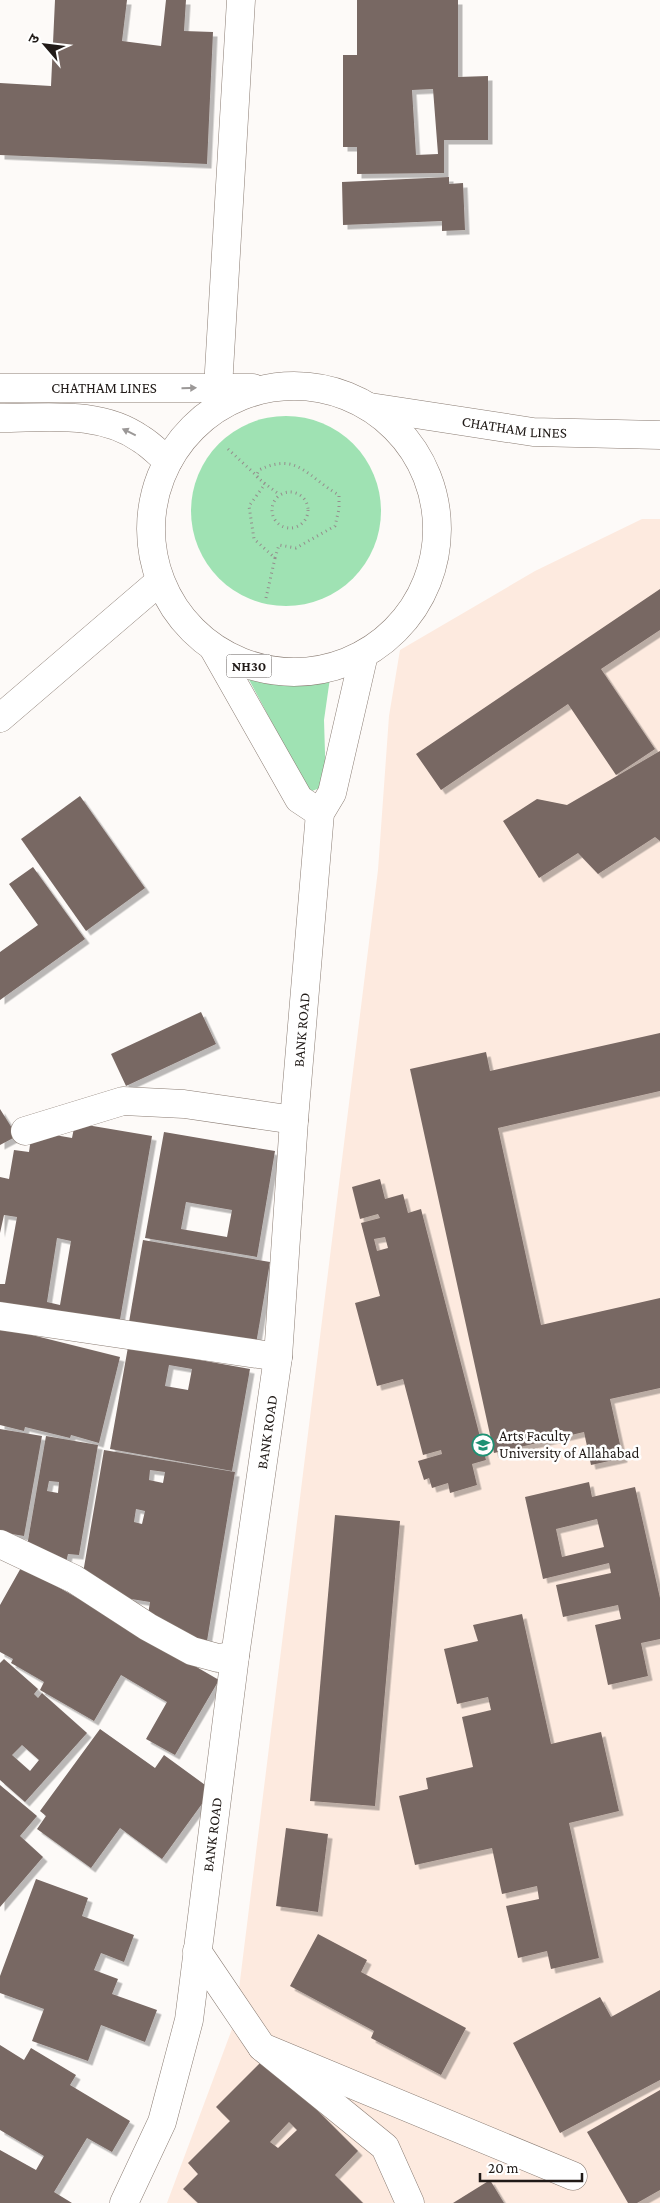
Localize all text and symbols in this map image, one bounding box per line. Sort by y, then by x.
north arrow [20,20,70,70]
text: उ [25,31,43,46]
street label: CHATHAM LINES [51,380,157,396]
one-way arrow [181,384,197,392]
street label: CHATHAM LINES [461,413,567,441]
one-way arrow [122,428,136,436]
road number: NH30 [226,654,272,678]
street label: BANK ROAD [291,992,313,1068]
street label: BANK ROAD [254,1394,280,1470]
place label: Arts Faculty University of Allahabad [499,1428,639,1462]
school or university icon: Arts Faculty University of Allahabad [471,1433,495,1457]
street label: BANK ROAD [200,1796,225,1873]
scale bar [480,2150,582,2182]
text: 20 m [488,2160,519,2176]

